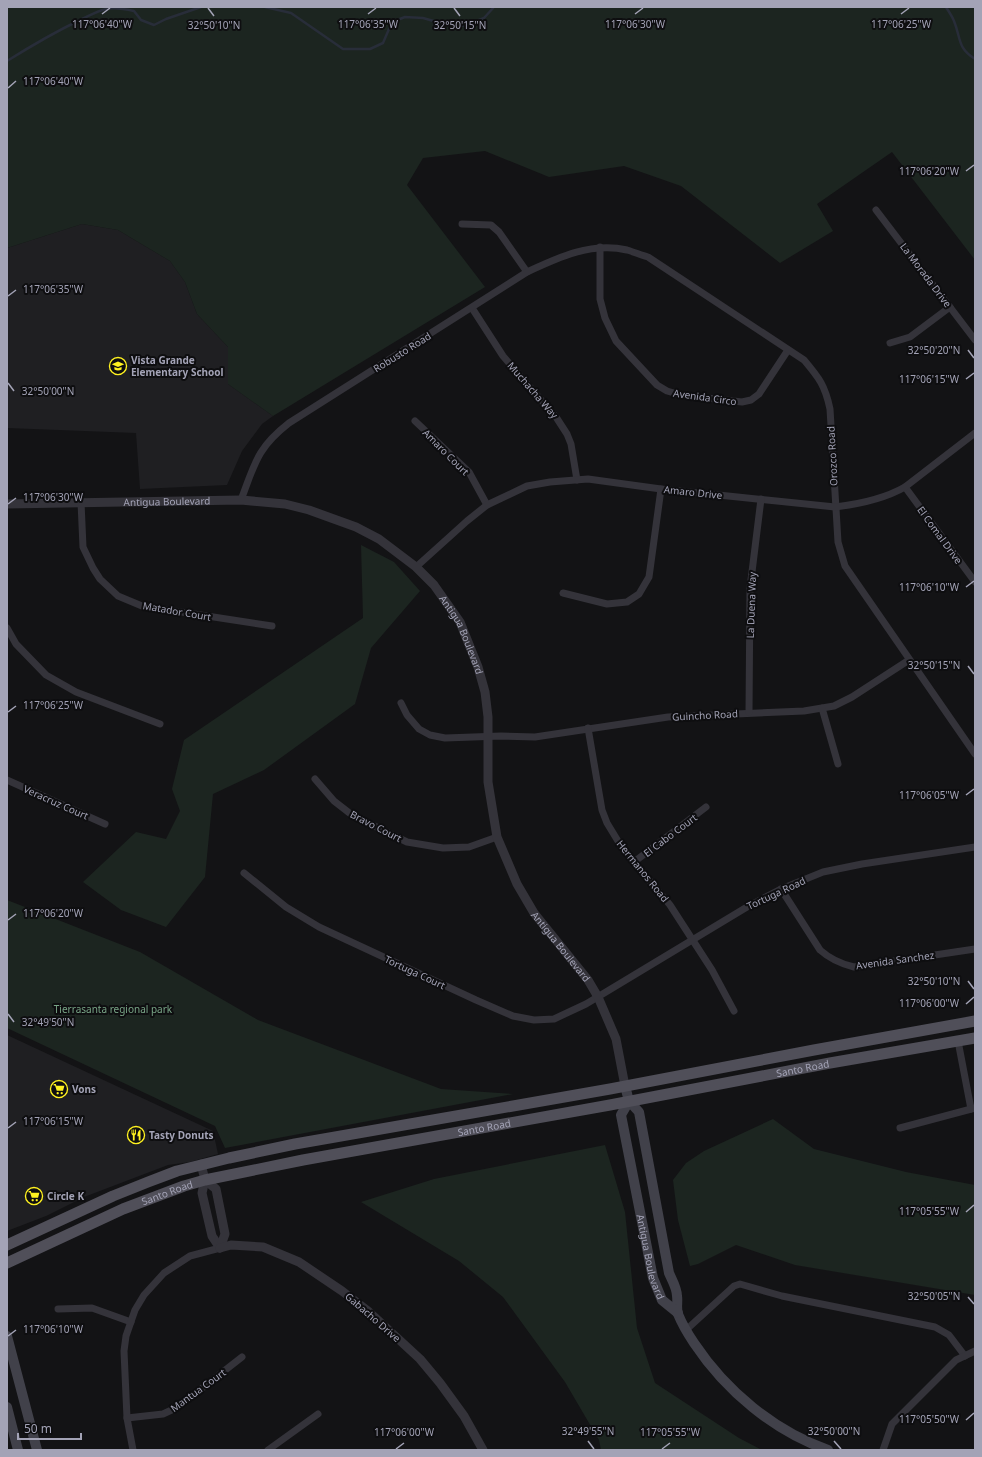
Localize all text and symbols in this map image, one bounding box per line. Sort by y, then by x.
text: 117°06'40"W [72,17,133,31]
text: 117°06'35"W [338,17,399,31]
text: 117°06'30"W [605,17,666,31]
text: 117°06'25"W [871,17,932,31]
text: 32°50'10"N [188,18,240,32]
text: 32°50'15"N [434,18,486,32]
text: 117°06'40"W [23,74,84,88]
text: 117°06'20"W [899,164,960,178]
street label: La Morada Drive [897,240,955,310]
text: 117°06'35"W [23,282,84,296]
street label: Robusto Road [370,329,434,375]
text: 32°50'20"N [908,343,960,357]
place label: Vista Grande Elementary School [131,353,224,379]
school or university icon: Vista Grande Elementary School [108,356,128,376]
street label: Muchacha Way [504,359,562,422]
text: 117°06'15"W [899,372,960,386]
text: 32°50'00"N [22,384,74,398]
street label: Avenida Circo [672,386,738,408]
street label: Amaro Court [420,426,473,479]
street label: Orozco Road [823,426,841,486]
street label: Amaro Drive [663,482,723,502]
text: 117°06'30"W [23,490,84,504]
street label: Antigua Boulevard [123,494,211,509]
street label: El Comal Drive [914,503,966,567]
street label: La Duena Way [743,570,759,639]
text: 117°06'10"W [899,580,960,594]
street label: Antigua Boulevard [436,592,487,676]
street label: Matador Court [142,598,213,624]
text: 32°50'15"N [908,658,960,672]
text: 117°06'25"W [23,698,84,712]
street label: Guincho Road [672,706,738,724]
street label: Veracruz Court [21,781,91,823]
text: 117°06'05"W [899,788,960,802]
street label: Bravo Court [348,807,404,845]
street label: El Cabo Court [640,810,700,860]
street label: Hermanos Road [614,837,672,905]
street label: Tortuga Road [744,873,808,913]
text: 117°06'20"W [23,906,84,920]
street label: Antigua Boulevard [528,908,594,985]
street label: Avenida Sanchez [855,948,935,972]
street label: Tortuga Court [382,952,448,992]
text: 32°50'10"N [908,974,960,988]
text: 117°06'00"W [899,996,960,1010]
park label: Tierrasanta regional park [54,1002,173,1016]
text: 32°49'50"N [22,1015,74,1029]
street label: Santo Road [775,1056,830,1080]
supermarket icon: Vons [49,1079,69,1099]
place label: Vons [72,1082,96,1096]
text: 117°06'15"W [23,1114,84,1128]
street label: Santo Road [456,1116,512,1139]
restaurant icon: Tasty Donuts [126,1125,146,1145]
place label: Tasty Donuts [149,1128,214,1142]
street label: Santo Road [139,1177,194,1208]
supermarket icon: Circle K [24,1186,44,1206]
place label: Circle K [47,1189,84,1203]
text: 117°05'55"W [899,1204,960,1218]
street label: Antigua Boulevard [634,1213,668,1301]
street label: Gabacho Drive [342,1289,404,1345]
text: 32°50'05"N [908,1289,960,1303]
text: 117°06'10"W [23,1322,84,1336]
street label: Mantua Court [168,1365,229,1415]
text: 117°05'50"W [899,1412,960,1426]
scale bar [18,1415,81,1441]
text: 50 m [24,1420,52,1437]
text: 32°49'55"N [562,1424,614,1438]
text: 32°50'00"N [808,1424,860,1438]
text: 117°06'00"W [374,1425,435,1439]
text: 117°05'55"W [640,1425,701,1439]

